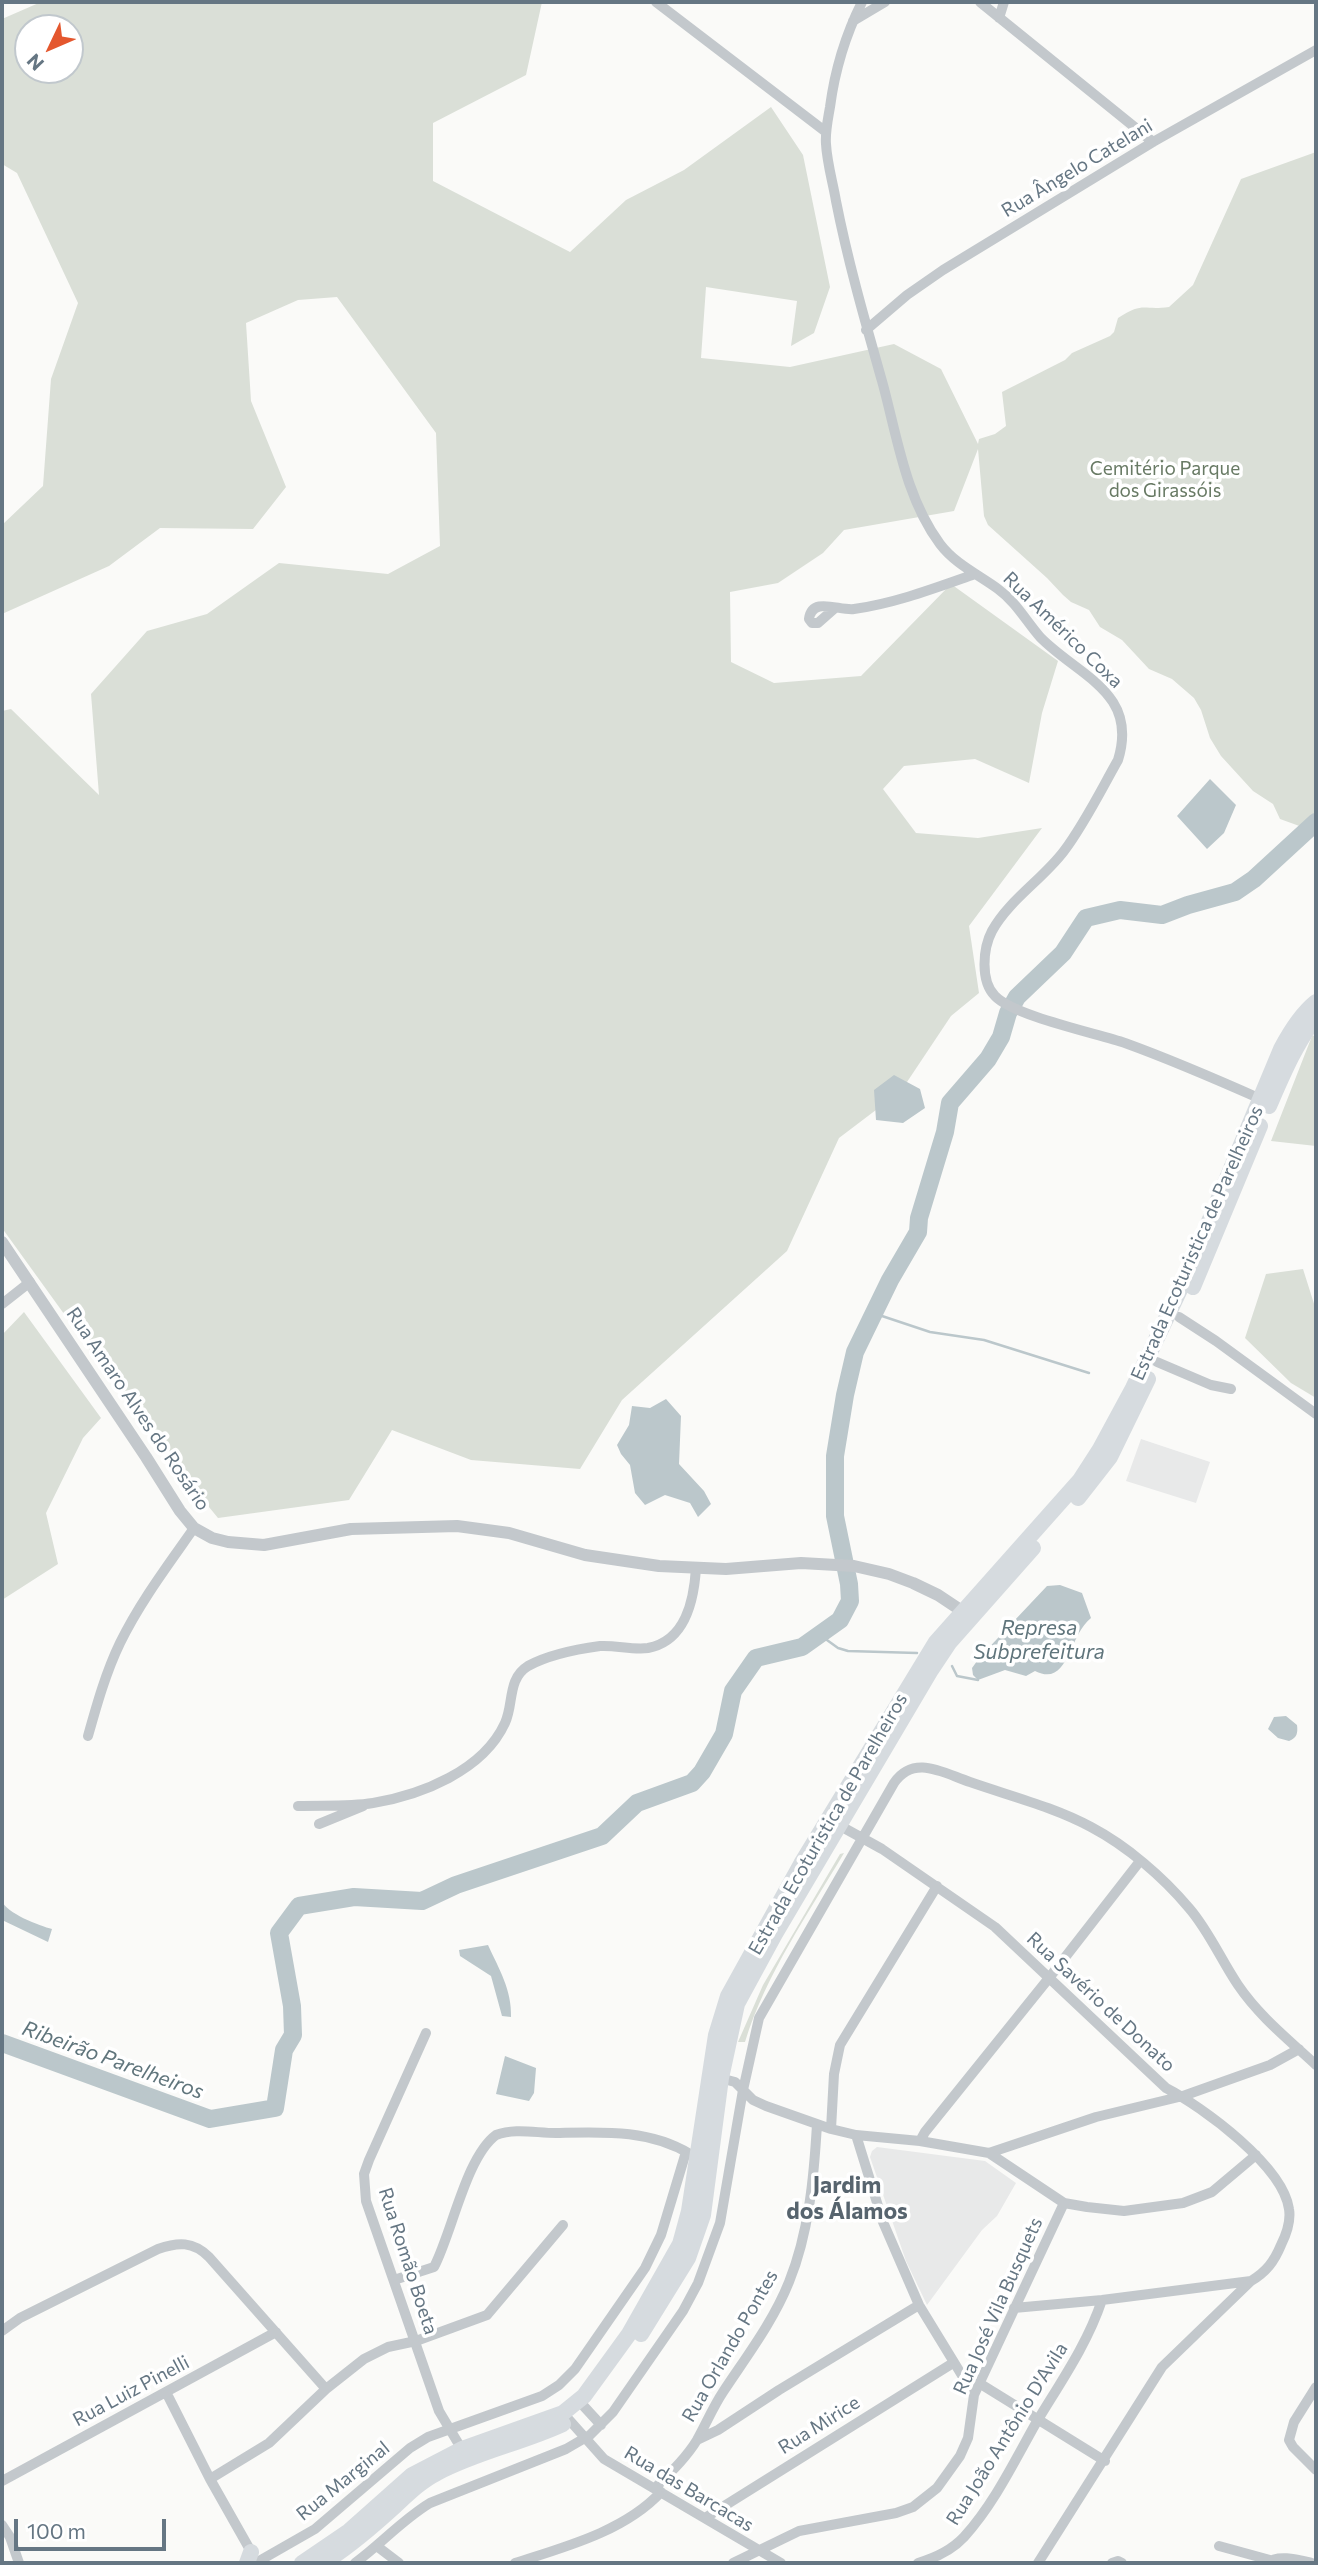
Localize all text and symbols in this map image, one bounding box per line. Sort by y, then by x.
north arrow [14,14,84,84]
text: N [22,49,48,76]
street label: Rua Ângelo Catelani [997,114,1157,222]
park label: Cemitério Parque dos Girassóis [1090,458,1240,502]
street label: Rua Américo Coxa [998,567,1128,693]
street label: Estrada Ecoturistica de Parelheiros [1126,1102,1268,1384]
street label: Rua Amaro Alves do Rosário [61,1303,215,1515]
water label: Represa Subprefeitura [973,1615,1105,1665]
street label: Estrada Ecoturistica de Parelheiros [744,1689,912,1959]
street label: Rua Savério de Donato [1022,1927,1180,2077]
water label: Ribeirão Parelheiros [19,2015,207,2105]
district label: Jardim dos Álamos [786,2171,908,2225]
street label: Rua Romão Boeta [374,2185,442,2337]
street label: Rua José Vila Busquets [949,2214,1047,2398]
street label: Rua Orlando Pontes [677,2266,783,2426]
street label: Rua João Antônio D'Avila [941,2339,1073,2529]
street label: Rua Luiz Pinelli [69,2351,193,2431]
street label: Rua Mirice [774,2391,864,2459]
street label: Rua Marginal [292,2437,394,2525]
street label: Rua das Barcacas [620,2441,758,2537]
scale bar [18,2506,170,2550]
text: 100 m [27,2518,86,2543]

